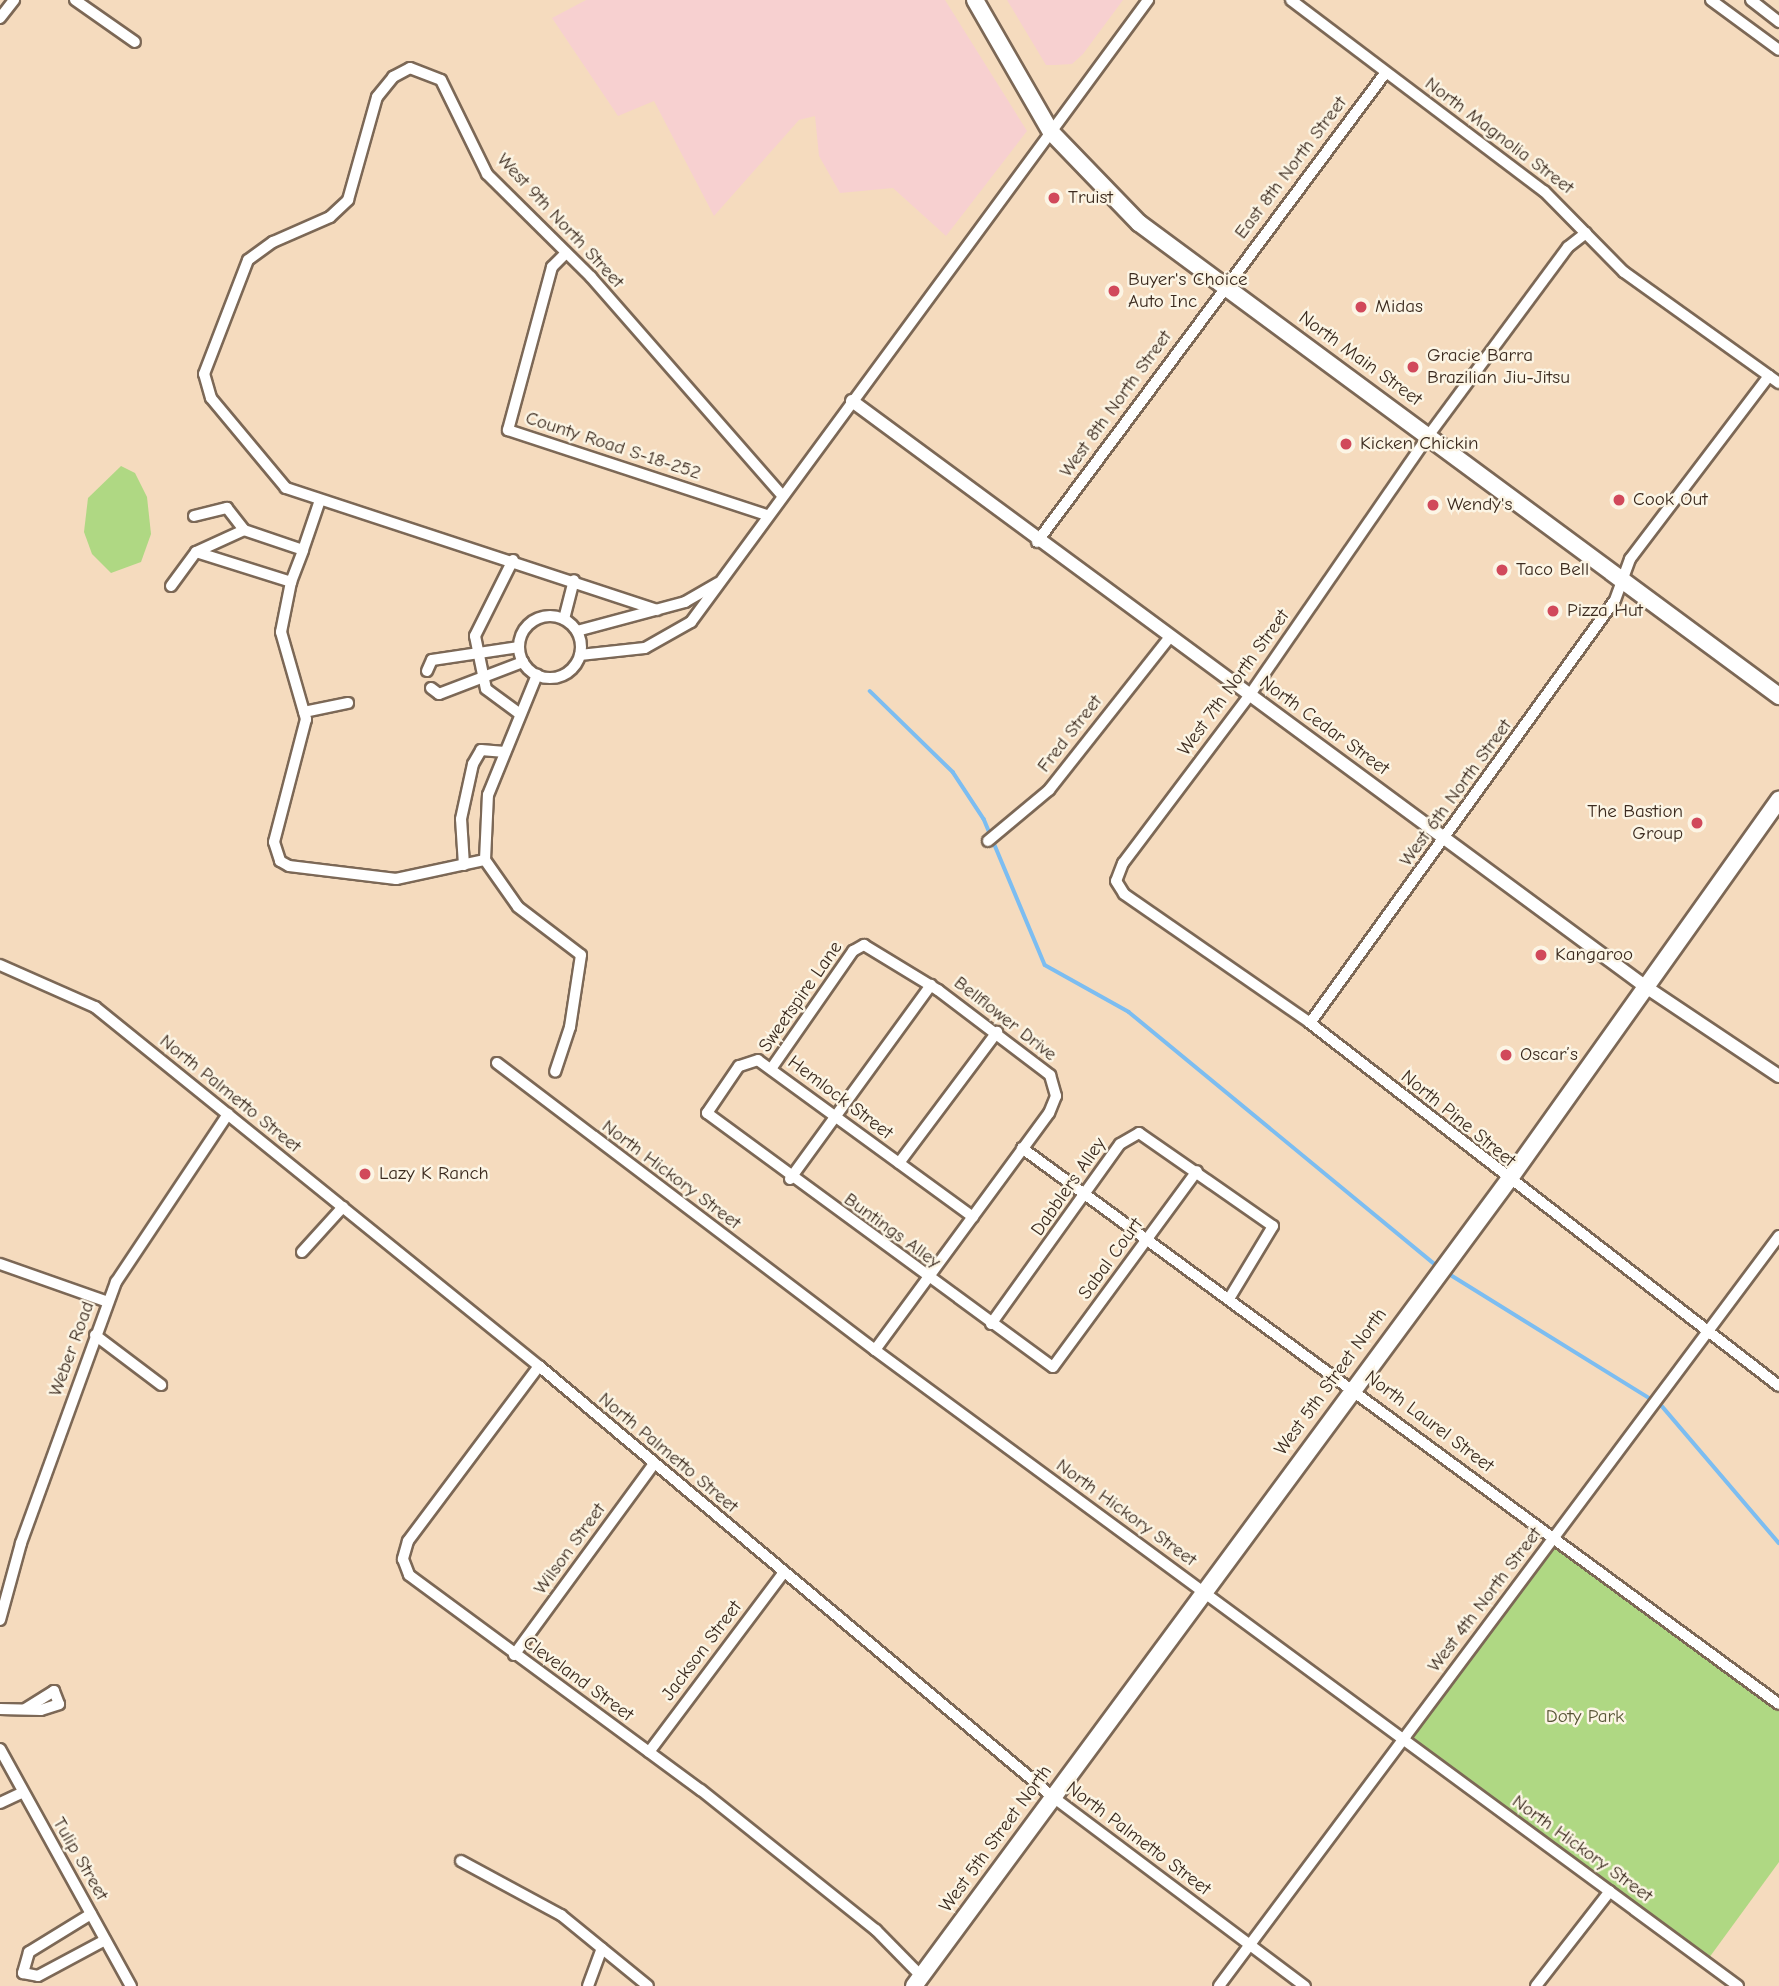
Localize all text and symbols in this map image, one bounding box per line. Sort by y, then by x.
street label: North Magnolia Street [1420,73,1578,199]
street label: East 8th North Street [1230,92,1352,244]
street label: West 9th North Street [492,149,628,293]
place label: Truist [1068,187,1113,209]
marker: Truist [1046,190,1062,206]
place label: Buyer's Choice Auto Inc [1128,269,1248,313]
marker: Buyer's Choice Auto Inc [1106,283,1122,299]
place label: Midas [1375,296,1423,318]
marker: Midas [1353,299,1369,315]
street label: North Main Street [1294,307,1426,411]
street label: West 8th North Street [1055,326,1177,482]
place label: Gracie Barra Brazilian Jiu-Jitsu [1427,345,1570,389]
marker: Gracie Barra Brazilian Jiu-Jitsu [1405,359,1421,375]
street label: County Road S-18-252 [523,407,703,485]
place label: Kicken Chickin [1360,433,1479,455]
marker: Kicken Chickin [1338,436,1354,452]
place label: Cook Out [1633,489,1708,511]
marker: Cook Out [1611,492,1627,508]
place label: Wendy's [1447,494,1512,516]
marker: Wendy's [1425,497,1441,513]
place label: Taco Bell [1516,559,1589,581]
marker: Taco Bell [1494,562,1510,578]
place label: Pizza Hut [1567,600,1643,622]
marker: Pizza Hut [1545,603,1561,619]
street label: West 7th North Street [1173,606,1295,760]
street label: North Cedar Street [1255,671,1393,781]
street label: Fred Street [1033,691,1107,777]
street label: West 6th North Street [1395,715,1517,871]
place label: The Bastion Group [1587,801,1683,845]
marker: The Bastion Group [1689,815,1705,831]
street label: Sweetspire Lane [754,937,848,1057]
place label: Kangaroo [1555,944,1633,966]
marker: Kangaroo [1533,947,1549,963]
street label: Bellflower Drive [949,972,1061,1066]
street label: North Palmetto Street [155,1030,305,1158]
place label: Oscar’s [1520,1044,1578,1066]
marker: Oscar’s [1498,1047,1514,1063]
street label: Hemlock Street [783,1051,897,1145]
street label: North Pine Street [1396,1066,1520,1172]
street label: North Hickory Street [597,1115,745,1235]
street label: Dabblers Alley [1027,1133,1111,1241]
place label: Lazy K Ranch [379,1163,489,1185]
marker: Lazy K Ranch [357,1166,373,1182]
street label: Buntings Alley [839,1188,945,1274]
street label: Sabal Court [1074,1214,1148,1304]
street label: Weber Road [44,1298,100,1400]
street label: West 5th Street North [1270,1304,1392,1460]
street label: North Laurel Street [1360,1366,1498,1478]
street label: North Palmetto Street [593,1388,743,1518]
street label: North Hickory Street [1051,1454,1201,1572]
street label: Wilson Street [529,1499,611,1599]
street label: West 4th North Street [1423,1523,1547,1677]
street label: Jackson Street [657,1597,747,1705]
street label: Cleveland Street [518,1631,638,1727]
park label: Doty Park [1546,1706,1624,1728]
street label: West 5th Street North [935,1761,1057,1917]
street label: North Palmetto Street [1061,1777,1215,1901]
street label: North Hickory Street [1507,1790,1657,1908]
street label: Tulip Street [47,1813,113,1905]

